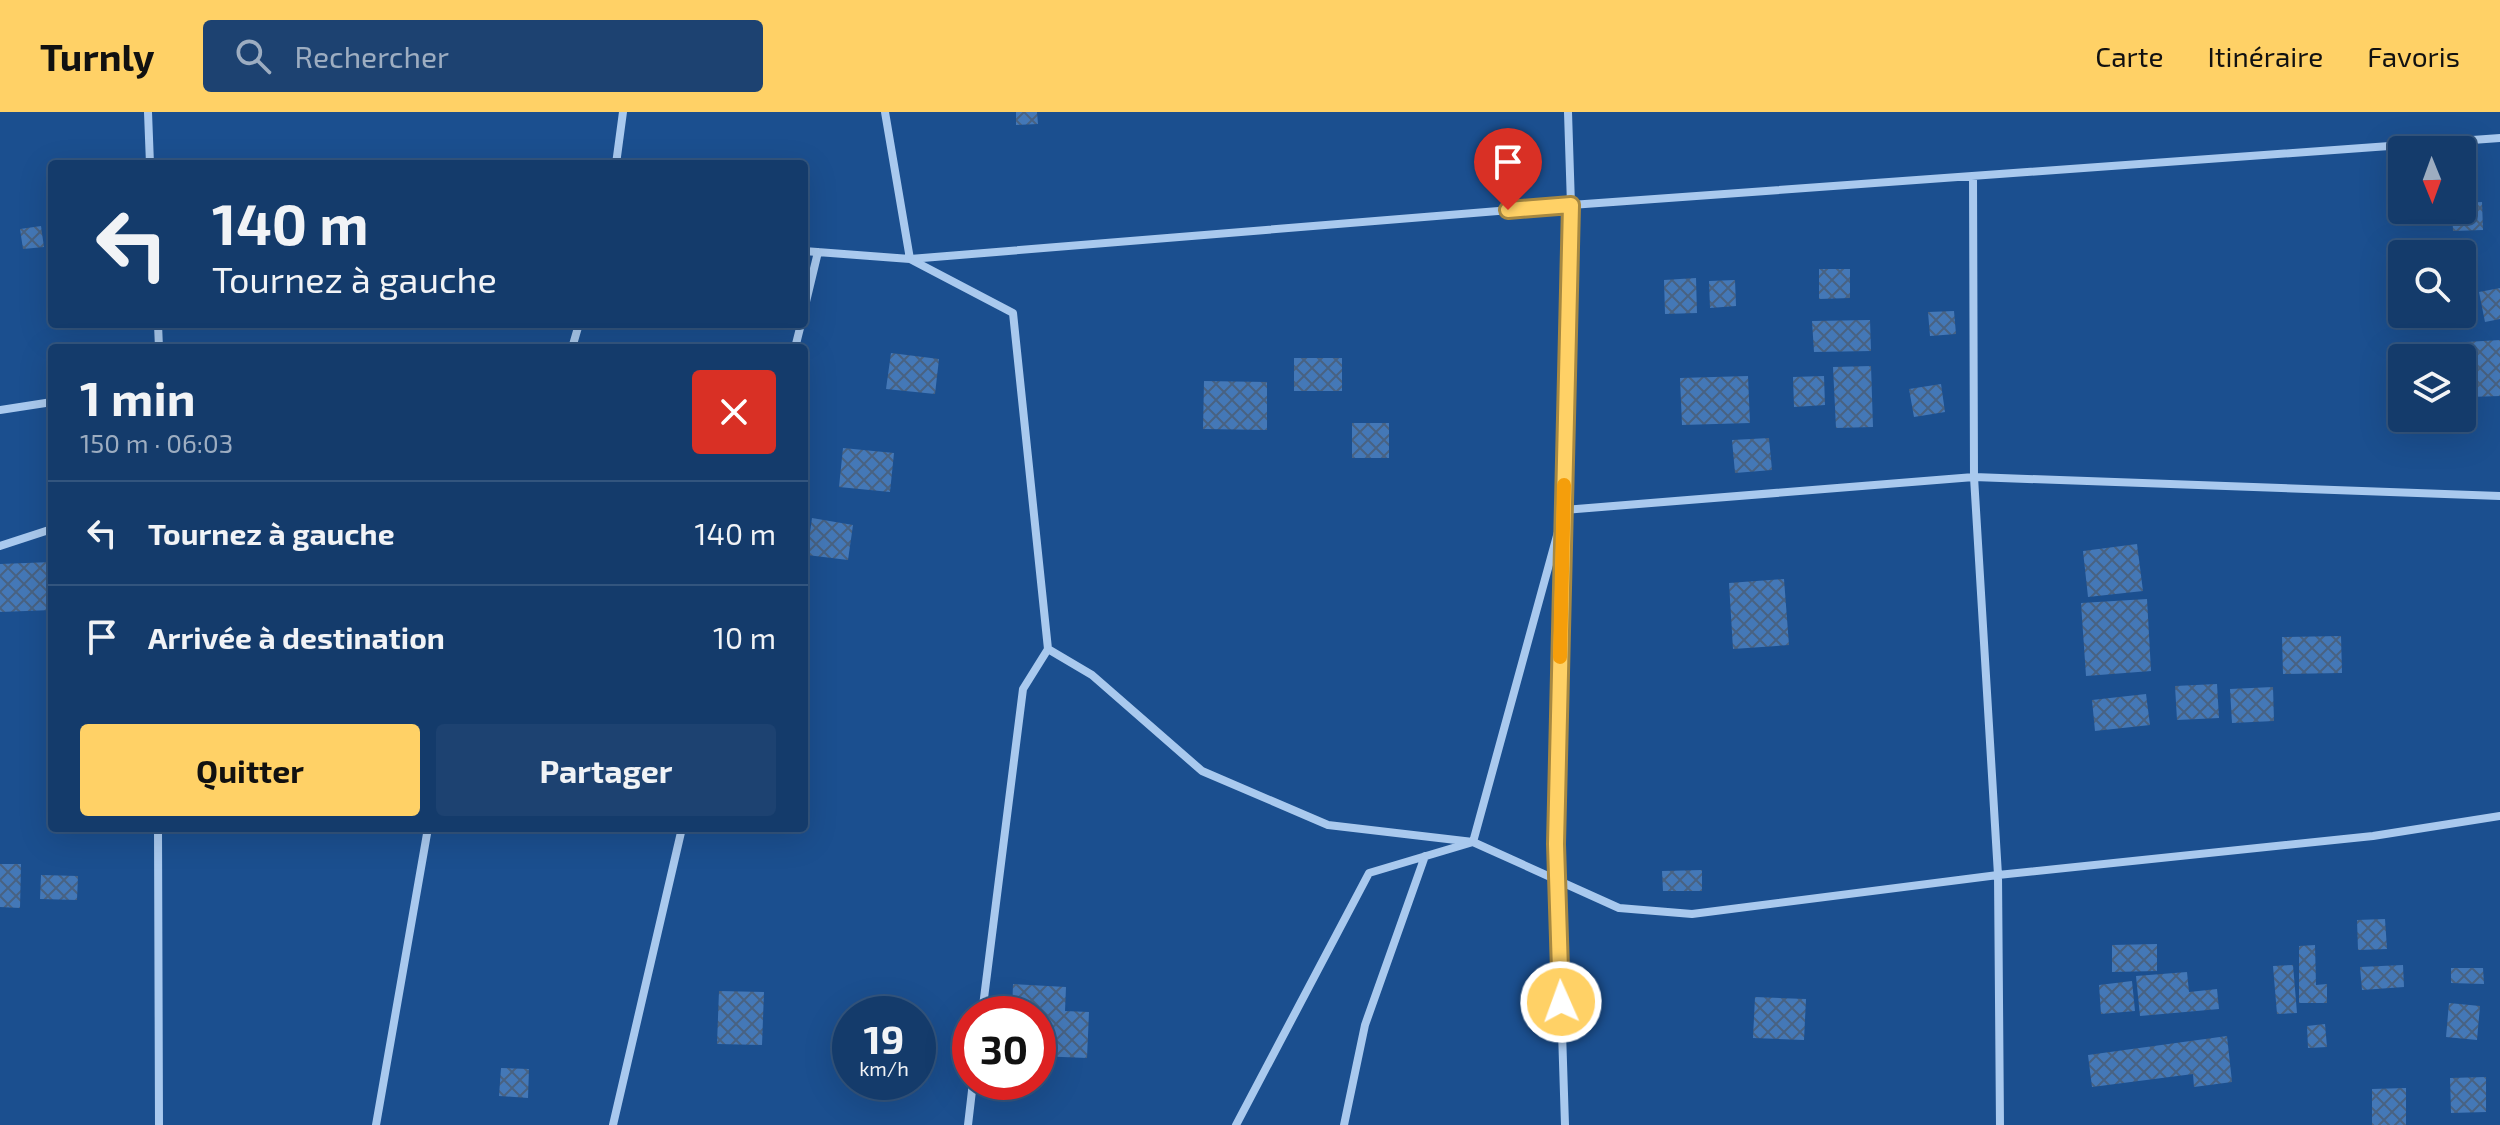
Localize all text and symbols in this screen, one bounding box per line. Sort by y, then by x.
search box [203,20,763,92]
text: Turnly [40,33,155,79]
icon: search [231,34,275,78]
text: Rechercher [295,38,449,74]
text: Carte [2095,39,2164,73]
text: Itinéraire [2208,39,2323,73]
text: Favoris [2367,39,2460,73]
pin [1474,128,1542,210]
north arrow [2388,136,2476,224]
map controls [2388,136,2476,432]
icon: arrive [1486,140,1530,184]
text: 140 m [212,189,369,256]
icon: left [80,192,184,296]
button: search [2388,240,2476,328]
text: Tournez à gauche [212,257,497,300]
button: layers [2388,344,2476,432]
text: 1 min [80,368,196,426]
button: close [692,370,776,454]
text: 150 m · 06:03 [80,427,233,458]
icon: left [80,511,124,555]
text: Tournez à gauche [148,515,395,551]
text: 140 m [695,515,776,551]
icon: arrive [80,615,124,659]
text: Arrivée à destination [148,619,445,655]
text: 10 m [713,619,776,655]
button: Quitter [80,724,420,816]
button: Partager [436,724,776,816]
position arrow [1519,960,1603,1044]
speed limit sign: 30 [952,996,1056,1100]
text: 19 [864,1014,904,1062]
text: km/h [859,1056,909,1080]

